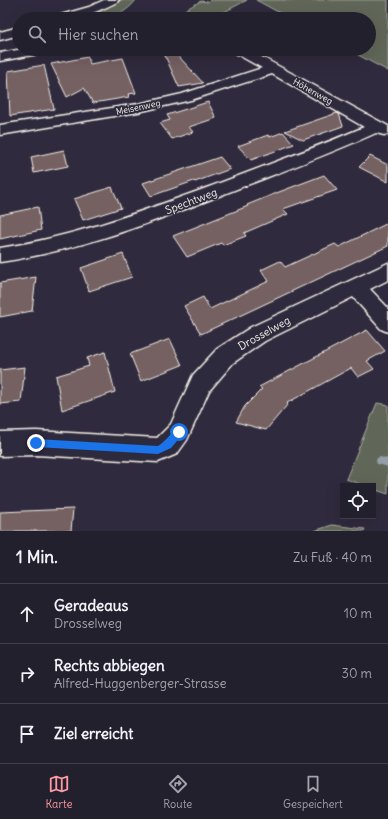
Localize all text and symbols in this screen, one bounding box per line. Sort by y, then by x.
search box [12,12,376,56]
icon: search [26,23,48,45]
text: Hier suchen [58,25,138,44]
street label: Höhenweg [291,76,335,106]
street label: Meisenweg [115,97,161,117]
street label: Spechtweg [163,185,219,217]
street label: Drosselweg [235,313,293,353]
route start [170,423,188,441]
route end [27,434,45,452]
map controls [340,483,376,519]
button: locate [340,483,376,519]
text: 1 Min. [16,546,58,568]
text: Zu Fuß · 40 m [293,549,372,566]
text: Geradeaus [54,596,128,615]
icon: ahead [16,603,38,625]
text: 10 m [344,605,372,622]
text: Drosselweg [54,615,122,632]
text: Rechts abbiegen [54,656,165,675]
icon: right [16,663,38,685]
text: 30 m [342,665,372,682]
text: Alfred-Huggenberger-Strasse [54,675,227,692]
icon: arrive [16,723,38,745]
text: Ziel erreicht [54,724,133,743]
tab: Karte [45,773,72,811]
tab: Route [163,773,192,811]
tab: Gespeichert [283,773,343,811]

